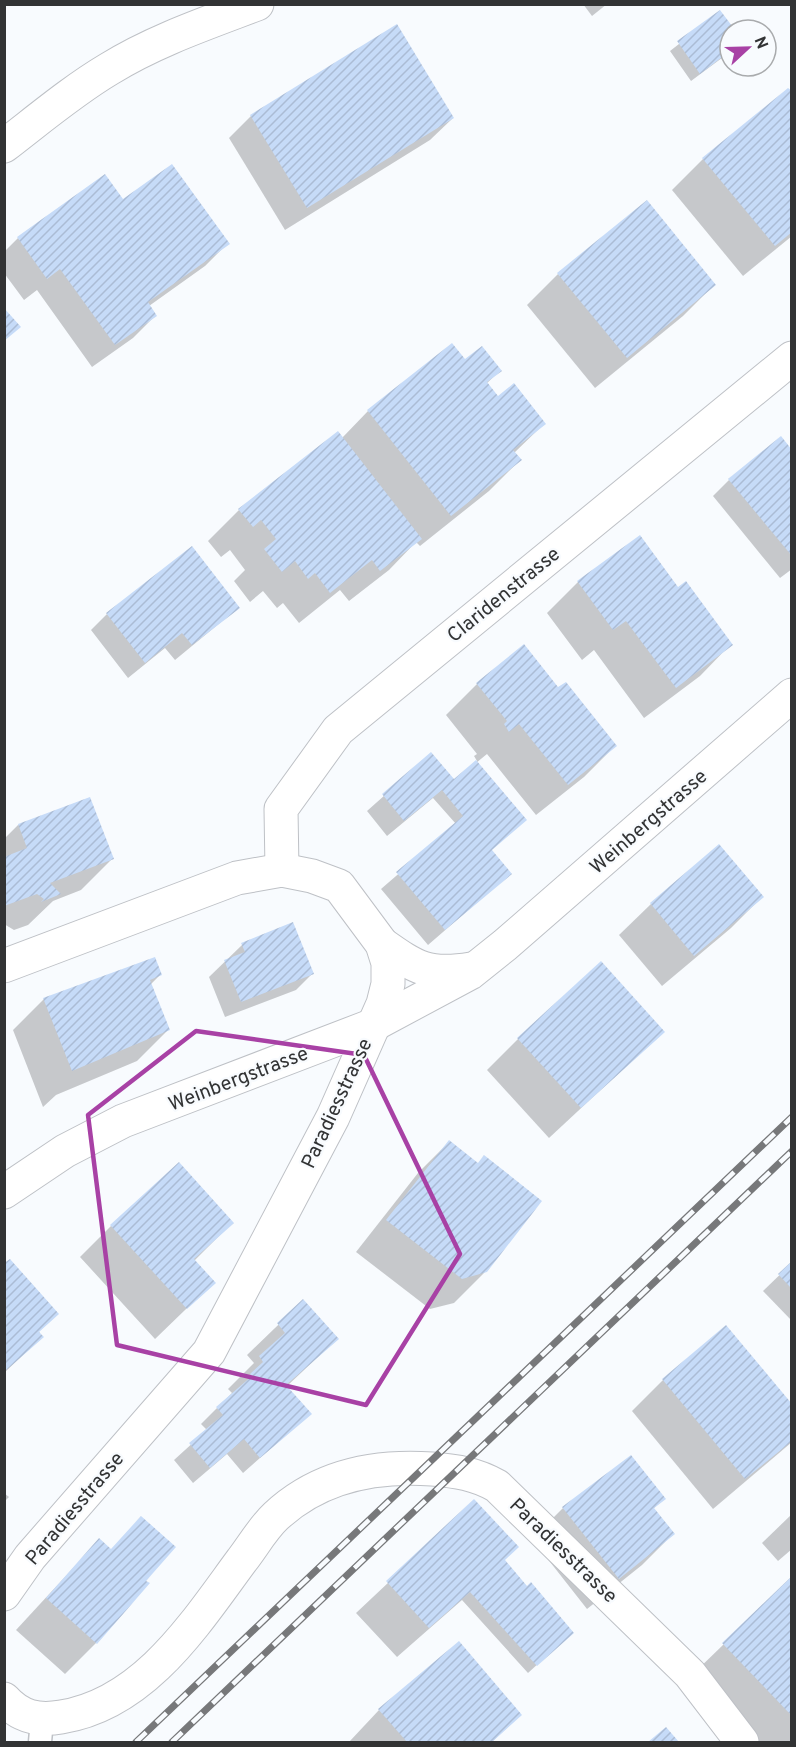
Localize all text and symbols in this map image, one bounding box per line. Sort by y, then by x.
north arrow [718,18,778,78]
text: N [749,34,771,52]
street label: Claridenstrasse [442,542,566,649]
street label: Weinbergstrasse [585,764,714,881]
street label: Paradiesstrasse [296,1035,379,1173]
street label: Weinbergstrasse [165,1041,312,1118]
street label: Paradiesstrasse [20,1447,131,1571]
street label: Paradiesstrasse [503,1493,622,1610]

